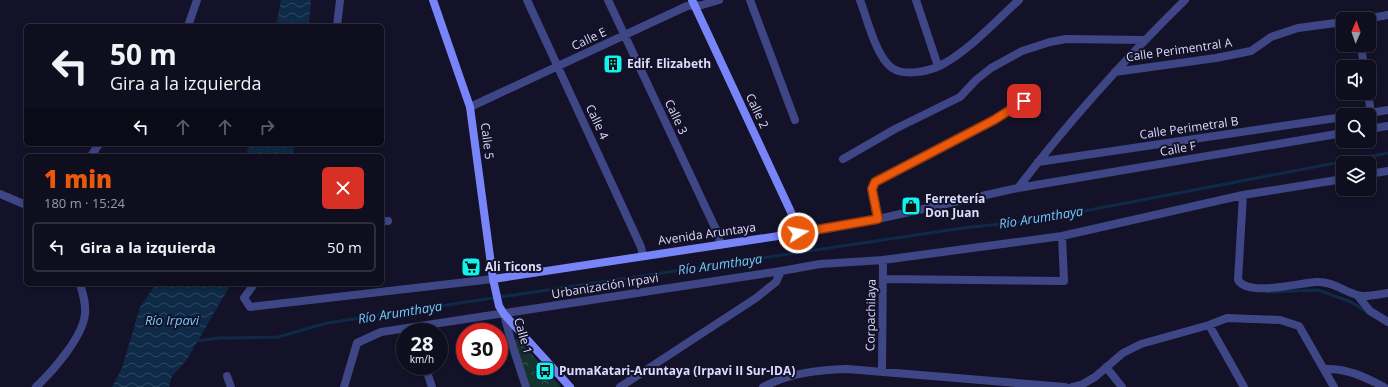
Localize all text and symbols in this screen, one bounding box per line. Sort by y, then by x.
north arrow [1336,12,1376,52]
map controls [1336,12,1376,196]
street label: Calle E [569,23,609,54]
street label: Calle Perimentral A [1125,34,1233,65]
text: 50 m [110,35,177,73]
icon: left [44,40,96,92]
building icon: Edif. Elizabeth [602,53,624,75]
place label: Edif. Elizabeth [627,55,711,72]
button: sound [1336,60,1376,100]
text: Gira a la izquierda [110,71,262,95]
pin [1007,84,1041,118]
street label: Calle 2 [742,90,773,131]
icon: arrive [1013,90,1035,112]
street label: Calle 3 [661,96,692,137]
street label: Calle 4 [582,101,613,142]
button: search [1336,108,1376,148]
street label: Calle Perimetral B [1138,112,1240,143]
icon: left [130,116,152,138]
icon: ahead [172,116,194,138]
icon: ahead [214,116,236,138]
icon: right [256,116,278,138]
street label: Calle 5 [477,122,498,160]
street label: Calle F [1159,137,1197,160]
button: layers [1336,156,1376,196]
text: 1 min [44,162,112,195]
button: close [322,167,364,209]
place label: Ferretería Don Juan [925,190,985,221]
text: 180 m · 15:24 [44,194,125,212]
shop icon: Ferretería Don Juan [900,195,922,217]
water label: Río Arumthaya [998,201,1085,233]
position arrow [777,212,819,254]
street label: Avenida Aruntaya [657,218,757,249]
icon: left [46,236,68,258]
text: Gira a la izquierda [80,237,216,257]
text: 50 m [327,237,362,257]
water label: Río Arumthaya [677,249,764,279]
supermarket icon: Ali Ticons [460,256,482,278]
place label: Ali Ticons [485,258,542,275]
street label: Urbanización Irpavi [550,269,660,302]
street label: Corpachilaya [861,279,880,351]
water label: Río Arumthaya [357,296,444,328]
water label: Río Irpavi [145,311,200,329]
street label: Calle 1 [510,316,537,356]
speed limit sign: 30 [456,323,508,375]
text: 28 [411,330,433,357]
text: km/h [410,352,434,366]
bus stop icon: PumaKatari-Aruntaya (Irpavi II Sur-IDA) [534,360,556,382]
place label: PumaKatari-Aruntaya (Irpavi II Sur-IDA) [559,362,795,379]

